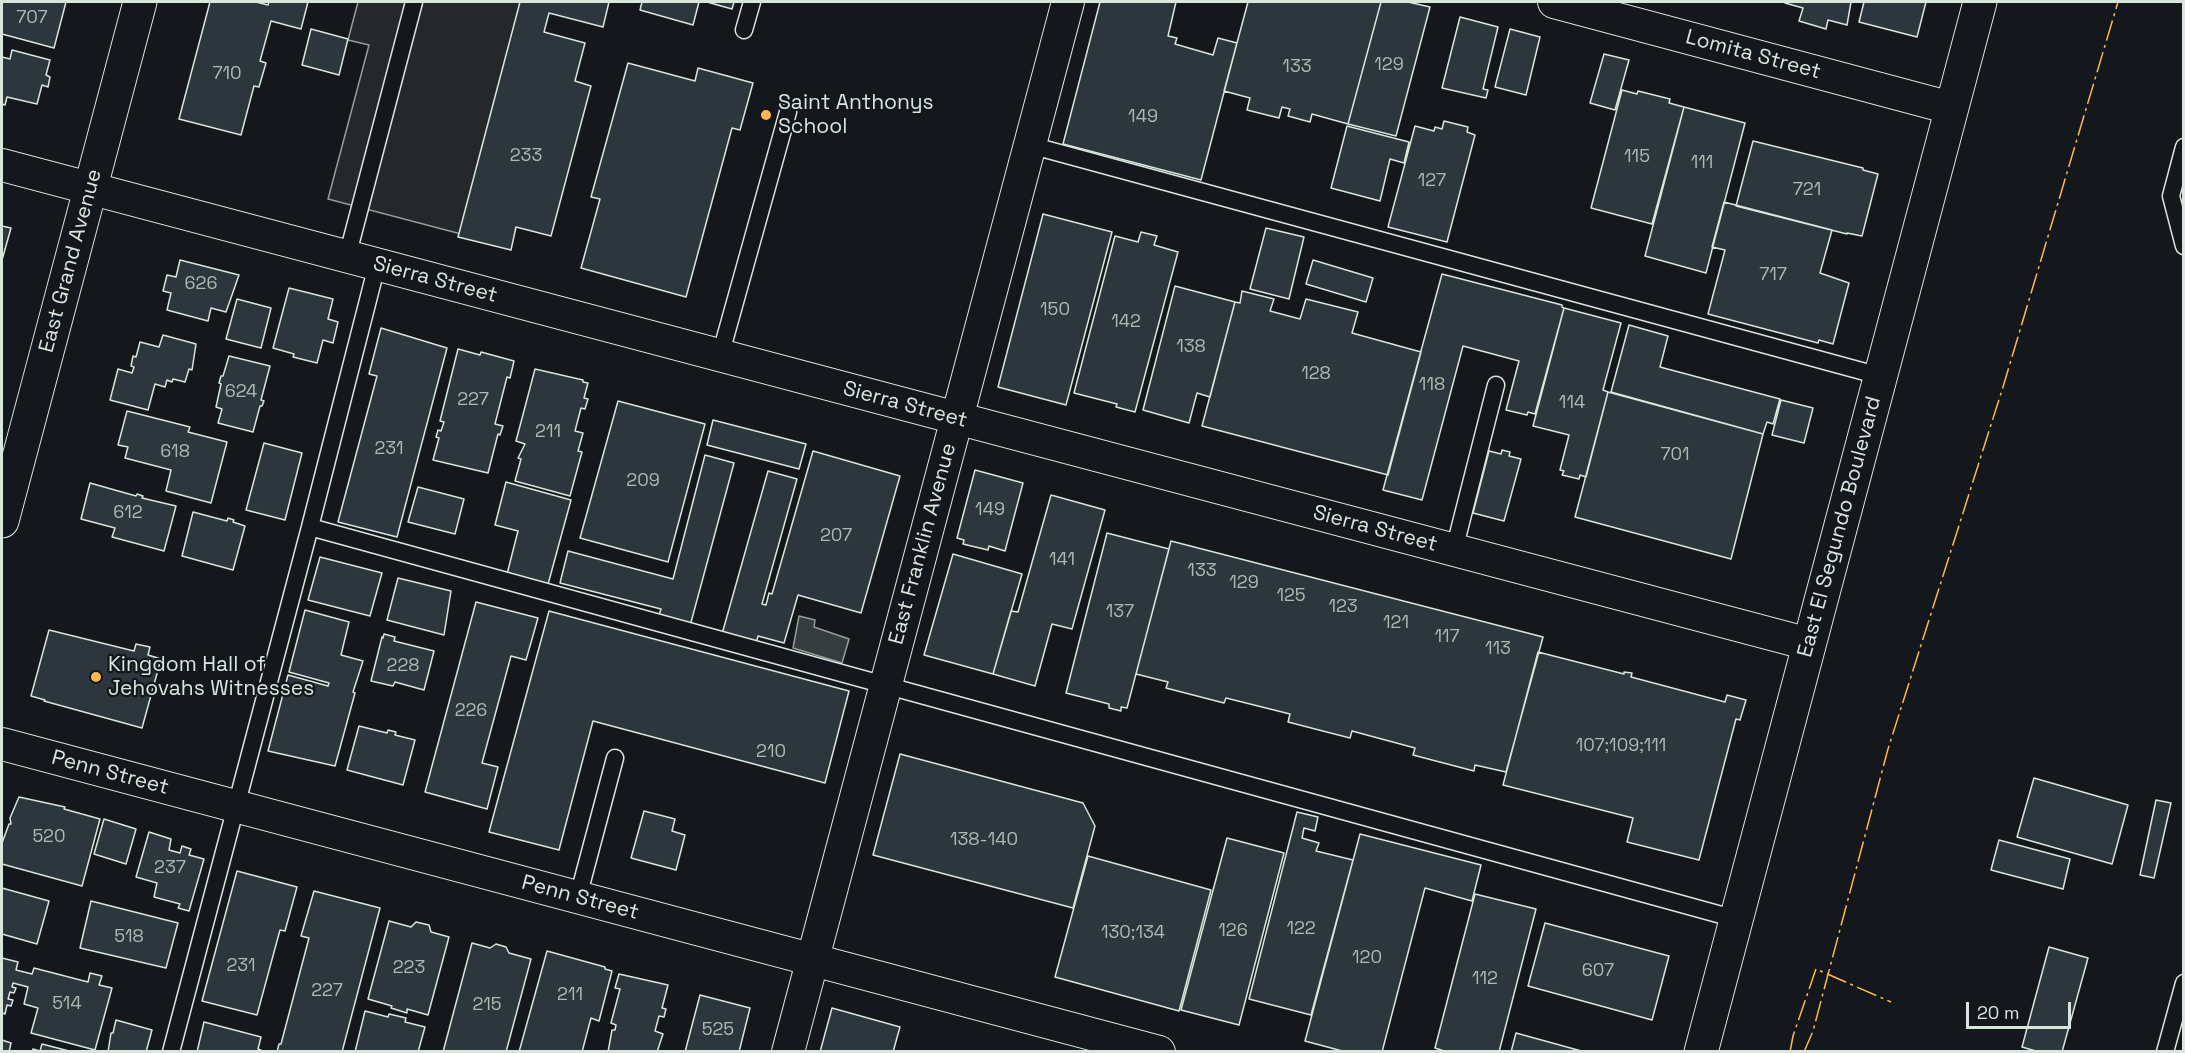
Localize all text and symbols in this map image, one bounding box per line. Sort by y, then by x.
house number: 707 [16,7,48,29]
street label: Lomita Street [1683,25,1823,85]
house number: 129 [1374,54,1404,76]
house number: 133 [1282,56,1312,78]
house number: 710 [212,63,242,85]
place label: Saint Anthonys School [778,90,934,140]
house number: 149 [1128,106,1158,128]
marker: Saint Anthonys School [759,108,773,122]
house number: 233 [510,145,542,167]
house number: 115 [1624,146,1650,168]
house number: 111 [1691,152,1713,174]
street label: East Grand Avenue [34,166,108,356]
house number: 127 [1418,170,1446,192]
house number: 721 [1793,179,1821,201]
street label: Sierra Street [370,251,500,309]
house number: 717 [1759,264,1787,286]
house number: 626 [185,273,217,295]
house number: 150 [1040,299,1070,321]
house number: 142 [1111,311,1141,333]
house number: 138 [1176,336,1206,358]
house number: 128 [1301,363,1331,385]
house number: 118 [1419,374,1445,396]
street label: Sierra Street [840,376,970,434]
house number: 624 [225,381,257,403]
house number: 227 [457,389,489,411]
house number: 114 [1559,392,1585,414]
street label: East El Segundo Boulevard [1793,394,1887,660]
house number: 211 [535,421,561,443]
house number: 231 [375,438,403,460]
street label: East Franklin Avenue [884,440,962,648]
house number: 618 [160,441,190,463]
house number: 701 [1660,444,1690,466]
house number: 209 [626,470,660,492]
house number: 149 [975,499,1005,521]
street label: Sierra Street [1310,500,1440,558]
house number: 612 [113,502,143,524]
house number: 207 [820,525,852,547]
house number: 141 [1049,549,1075,571]
house number: 133 [1187,560,1217,582]
house number: 129 [1229,572,1259,594]
house number: 125 [1276,585,1306,607]
house number: 123 [1328,596,1358,618]
house number: 137 [1106,601,1134,623]
house number: 121 [1383,612,1409,634]
house number: 117 [1434,626,1460,648]
house number: 113 [1485,638,1511,660]
place label: Kingdom Hall of Jehovahs Witnesses [108,652,314,702]
house number: 228 [387,655,419,677]
marker: Kingdom Hall of Jehovahs Witnesses [89,670,103,684]
house number: 226 [455,700,487,722]
house number: 107;109;111 [1576,735,1666,757]
house number: 210 [756,741,786,763]
street label: Penn Street [49,745,171,801]
house number: 520 [32,826,66,848]
house number: 138-140 [950,829,1018,851]
house number: 237 [154,857,186,879]
street label: Penn Street [519,870,641,926]
house number: 122 [1286,918,1316,940]
house number: 126 [1218,920,1248,942]
house number: 130;134 [1101,922,1165,944]
house number: 518 [114,926,144,948]
house number: 120 [1352,947,1382,969]
house number: 231 [227,955,255,977]
house number: 223 [393,957,425,979]
house number: 607 [1582,960,1614,982]
house number: 112 [1472,968,1498,990]
house number: 227 [311,980,343,1002]
house number: 211 [557,984,583,1006]
scale bar [1969,990,2074,1028]
house number: 514 [52,993,82,1015]
house number: 215 [472,994,502,1016]
text: 20 m [1977,1001,2020,1024]
house number: 525 [702,1019,734,1041]

